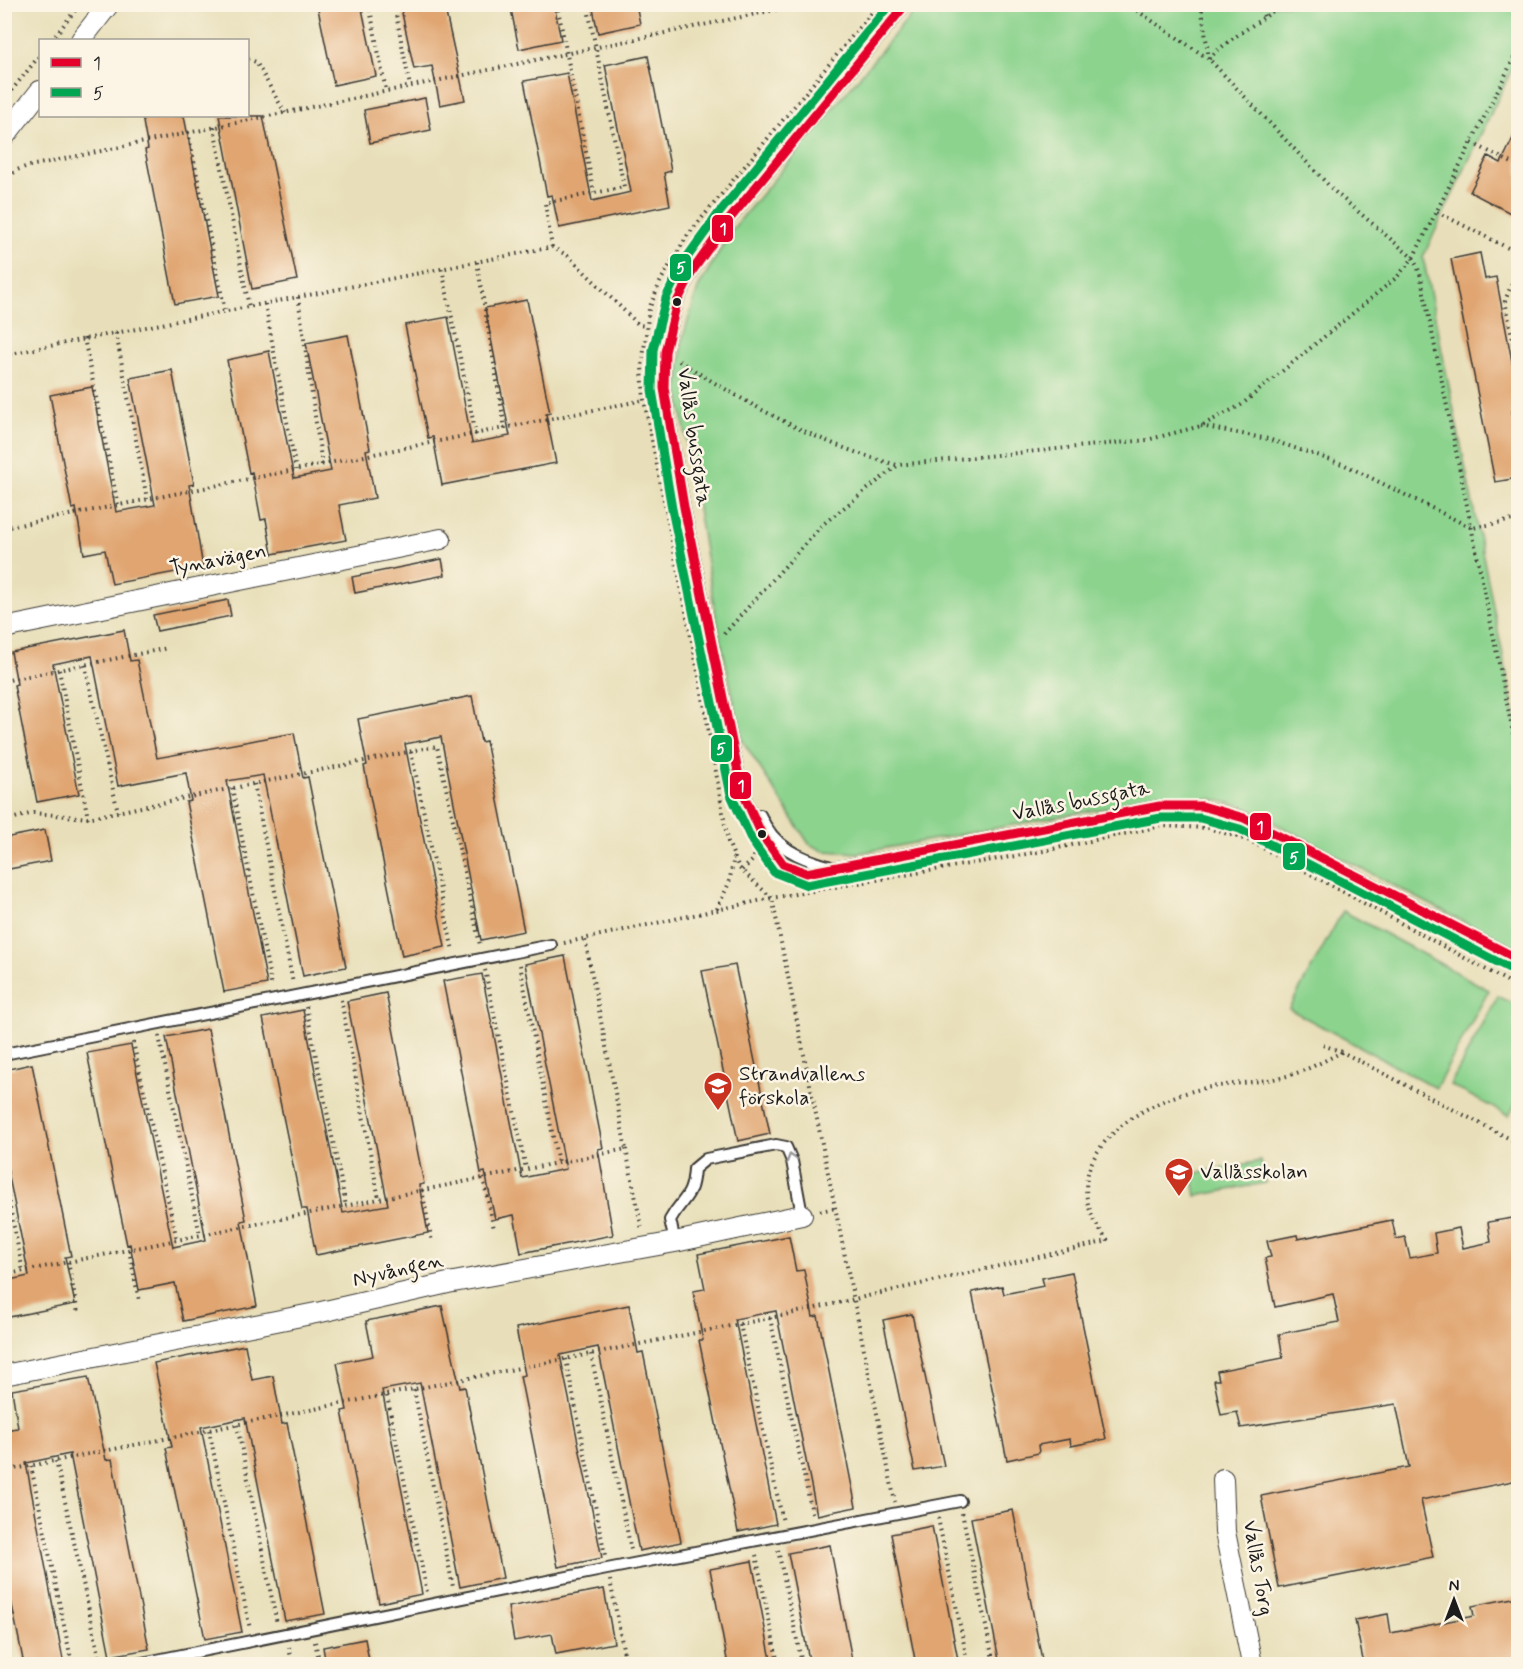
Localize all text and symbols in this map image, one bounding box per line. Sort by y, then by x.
legend [39,39,249,117]
text: 1 [93,52,101,76]
text: 5 [93,82,104,106]
line badge: 1 [711,214,734,243]
text: 1 [719,219,727,240]
line badge: 5 [669,253,692,282]
text: 5 [676,258,686,279]
unlabelled marker [671,296,683,308]
street label: Vallås bussgata [668,366,718,509]
street label: Tynavägen [167,537,269,583]
line badge: 5 [710,734,733,763]
text: 5 [716,739,726,760]
line badge: 1 [729,771,752,800]
street label: Vallås bussgata [1010,774,1153,830]
text: 1 [737,776,745,797]
line badge: 1 [1249,812,1272,841]
text: 1 [1256,817,1264,838]
unlabelled marker [756,828,768,840]
line badge: 5 [1282,842,1306,871]
text: 5 [1289,848,1299,869]
place label: Strandvallens förskola [739,1060,865,1112]
school or university icon: Strandvallens förskola [702,1070,734,1112]
one-way arrow [785,1153,798,1164]
school or university icon: Vallåsskolan [1163,1156,1195,1198]
place label: Vallåsskolan [1200,1158,1308,1186]
street label: Nyvången [350,1246,447,1296]
street label: Vallås Torg [1236,1518,1280,1618]
north arrow [1424,1570,1484,1630]
text: N [1449,1576,1459,1597]

